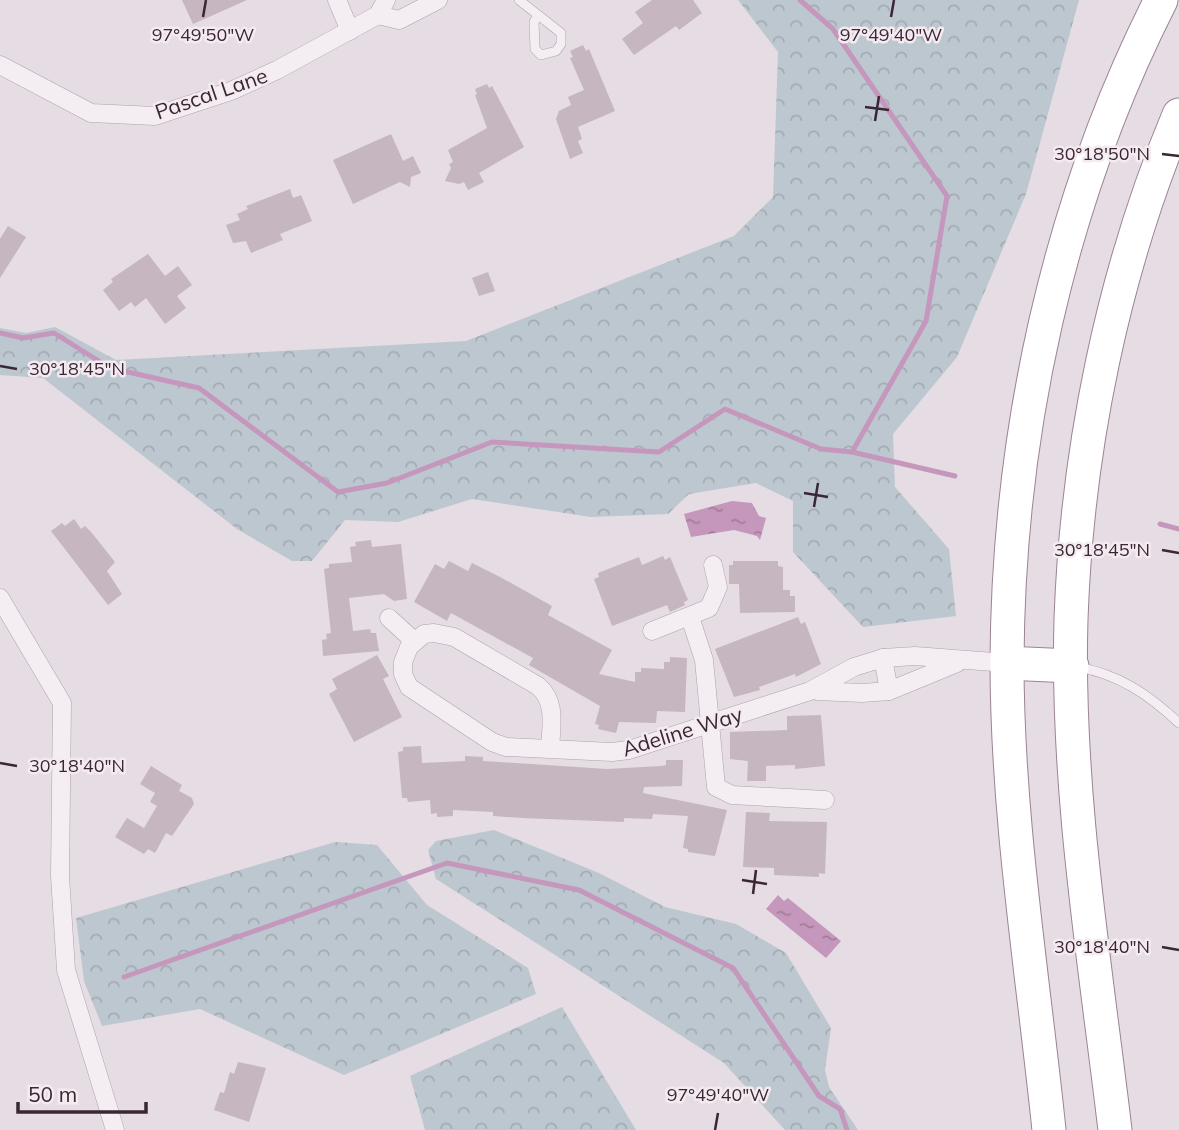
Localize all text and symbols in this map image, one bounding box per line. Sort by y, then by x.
text: 97°49'50"W [152,23,254,46]
text: 97°49'40"W [840,23,942,46]
street label: Pascal Lane [151,62,271,124]
text: 30°18'50"N [1054,142,1150,165]
text: 30°18'45"N [29,357,125,380]
text: 30°18'45"N [1054,538,1150,561]
street label: Adeline Way [619,700,745,762]
text: 30°18'40"N [29,754,125,777]
text: 30°18'40"N [1054,935,1150,958]
scale bar [18,1070,145,1114]
text: 50 m [28,1081,77,1107]
text: 97°49'40"W [667,1083,769,1106]

